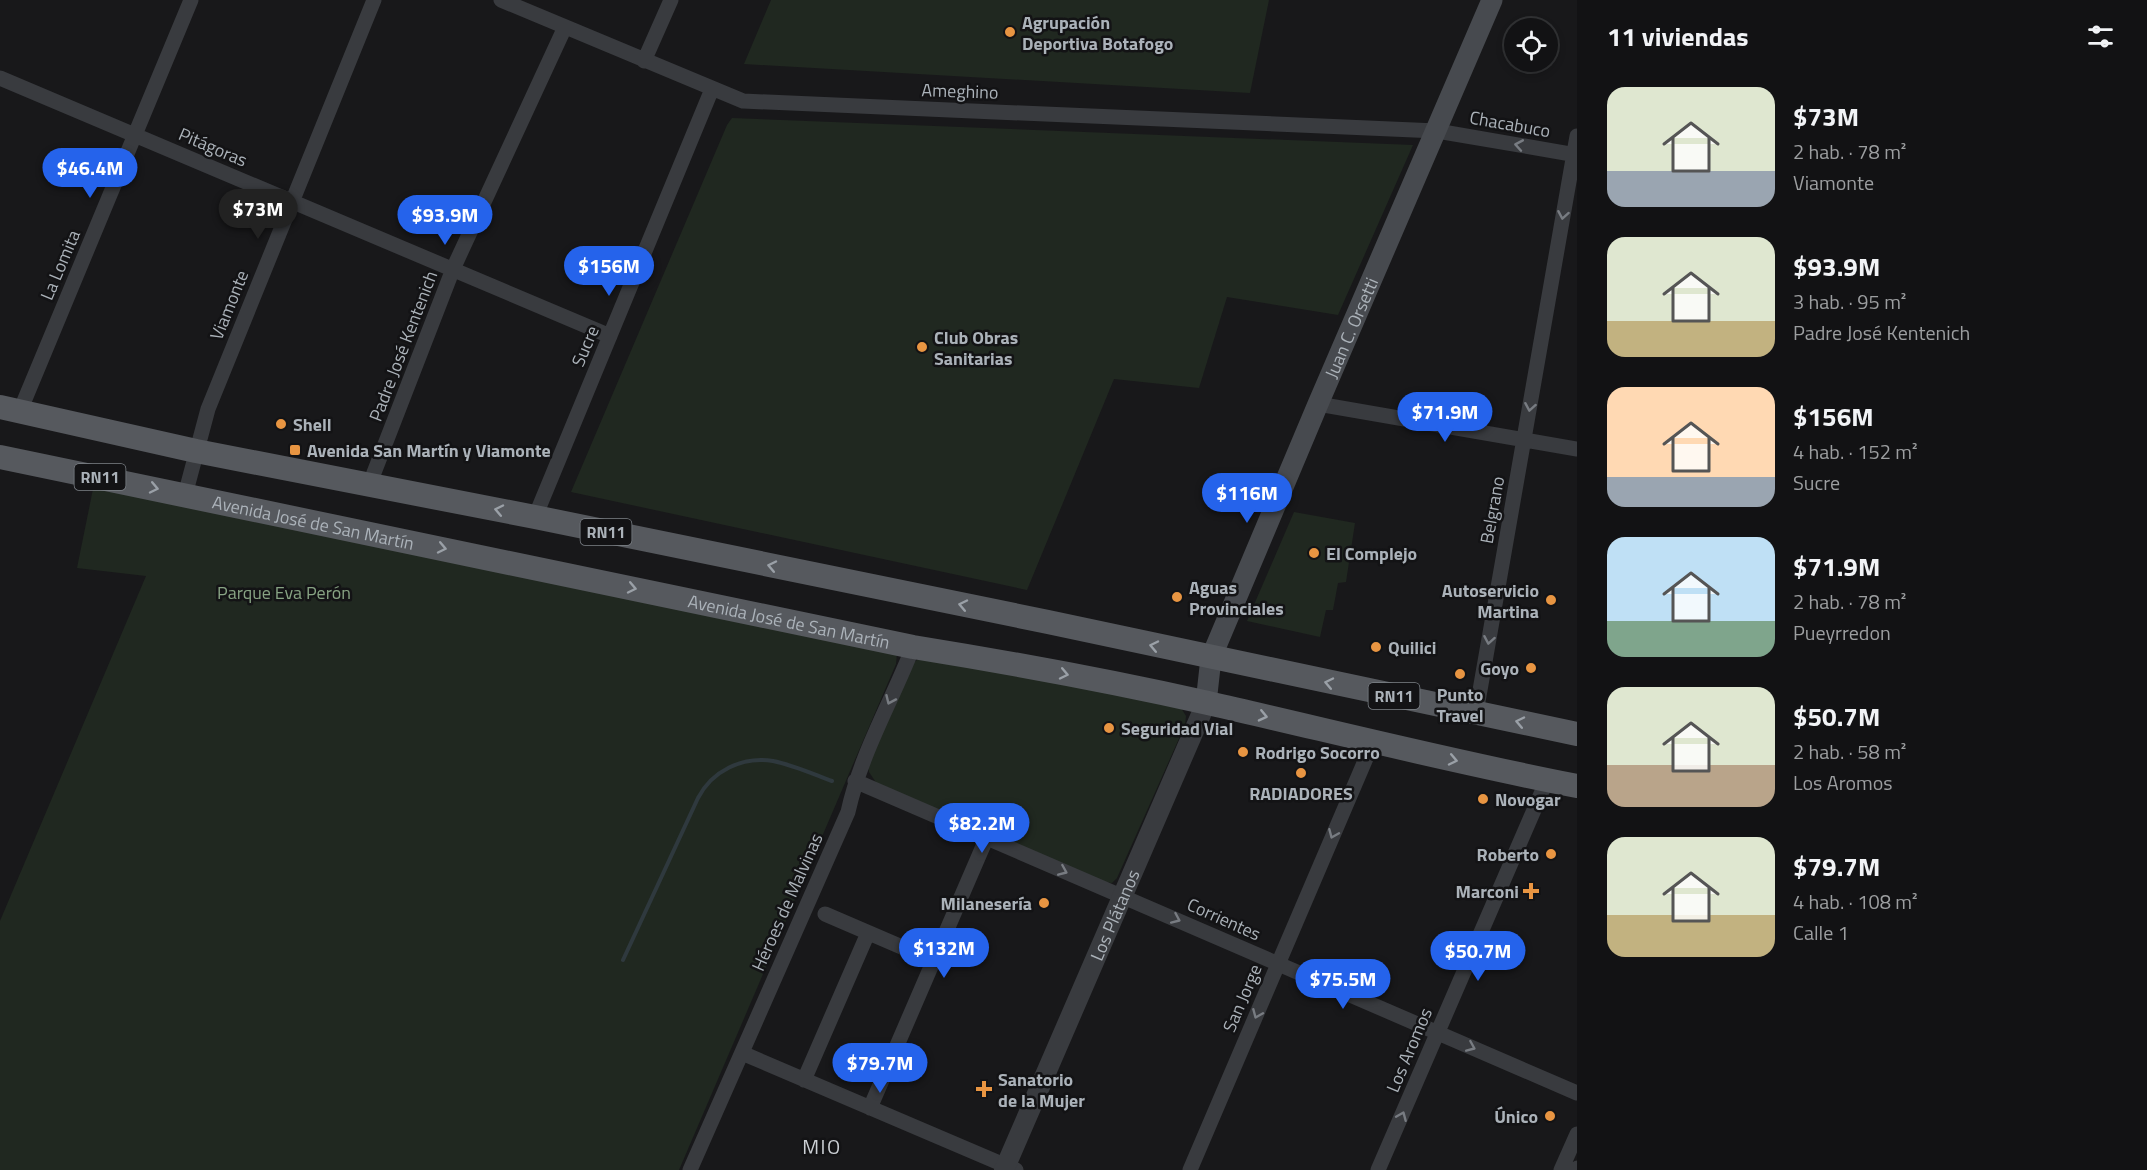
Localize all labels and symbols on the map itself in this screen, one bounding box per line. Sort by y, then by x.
place label: Agrupación Deportiva Botafogo [1022,9,1173,57]
marker: Agrupación Deportiva Botafogo [1003,25,1017,39]
street label: Ameghino [921,76,999,106]
street label: Chacabuco [1467,104,1553,144]
street label: Pitágoras [174,120,252,174]
one-way arrow [1515,139,1525,152]
pin: $46.4M [41,148,139,199]
pin: $73M [222,189,294,240]
pin: $93.9M [396,195,494,246]
one-way arrow [1557,209,1570,219]
street label: La Lomita [33,226,87,304]
pin: $156M [567,246,651,297]
street label: Viamonte [203,266,255,344]
street label: Padre José Kentenich [362,267,444,425]
street label: Juan C. Orsetti [1317,273,1384,382]
street label: Sucre [564,321,606,371]
place label: Club Obras Sanitarias [934,324,1018,372]
marker: Club Obras Sanitarias [915,340,929,354]
pin: $71.9M [1396,392,1494,443]
one-way arrow [1524,402,1536,411]
place label: Shell [293,411,332,438]
marker: Shell [274,417,288,431]
place label: Avenida San Martín y Viamonte [307,437,551,464]
marker: Avenida San Martín y Viamonte [288,443,302,457]
road number: RN11 [74,464,126,490]
pin: $116M [1205,473,1289,524]
street label: Belgrano [1473,474,1511,546]
one-way arrow [149,481,159,494]
street label: Avenida José de San Martín [210,488,417,556]
one-way arrow [494,504,504,517]
road number: RN11 [580,519,632,545]
place label: El Complejo [1326,540,1417,567]
one-way arrow [436,541,446,554]
marker: El Complejo [1307,546,1321,560]
one-way arrow [768,560,778,573]
place label: Aguas Provinciales [1189,574,1284,622]
place label: Autoservicio Martina [1442,577,1539,625]
park label: Parque Eva Perón [217,579,351,606]
one-way arrow [627,581,637,594]
street label: Avenida José de San Martín [686,587,892,655]
marker: Aguas Provinciales [1170,590,1184,604]
marker: Autoservicio Martina [1544,593,1558,607]
one-way arrow [959,599,969,612]
place label: Quilici [1388,634,1437,661]
one-way arrow [1483,635,1495,645]
one-way arrow [1149,640,1159,653]
marker: Quilici [1369,640,1383,654]
place label: Goyo [1480,655,1519,682]
marker: Goyo [1524,661,1538,675]
one-way arrow [1059,667,1069,680]
marker: Punto Travel [1453,667,1467,681]
one-way arrow [1324,677,1334,690]
place label: Punto Travel [1436,681,1484,729]
road number: RN11 [1368,683,1420,709]
one-way arrow [885,694,897,705]
one-way arrow [1258,709,1268,722]
place label: Seguridad Vial [1121,715,1233,742]
one-way arrow [1515,716,1525,729]
marker: Seguridad Vial [1102,721,1116,735]
place label: Rodrigo Socorro [1255,739,1380,766]
marker: Rodrigo Socorro [1236,745,1250,759]
one-way arrow [1448,752,1458,765]
marker: RADIADORES [1294,766,1308,780]
place label: RADIADORES [1249,780,1353,807]
place label: Novogar [1495,786,1561,813]
marker: Novogar [1476,792,1490,806]
pin: $82.2M [933,803,1031,854]
one-way arrow [1328,828,1340,839]
street label: Héroes de Malvinas [744,829,830,975]
place label: Roberto [1477,841,1539,868]
marker: Roberto [1544,847,1558,861]
one-way arrow [1057,863,1068,875]
street label: Los Plátanos [1083,865,1146,965]
place label: Marconi [1456,878,1519,905]
marker: Marconi [1524,884,1538,898]
place label: Milanesería [941,890,1032,917]
street label: Corrientes [1183,891,1265,947]
marker: Milanesería [1037,896,1051,910]
one-way arrow [1170,912,1181,924]
pin: $132M [902,928,986,979]
pin: $50.7M [1429,931,1527,982]
pin: $75.5M [1294,959,1392,1010]
street label: San Jorge [1216,960,1268,1036]
street label: Los Aromos [1379,1003,1439,1097]
one-way arrow [1252,1007,1264,1018]
one-way arrow [1464,1040,1475,1052]
pin: $79.7M [831,1043,929,1094]
place label: Sanatorio de la Mujer [998,1066,1085,1114]
marker: Sanatorio de la Mujer [975,1080,993,1098]
place label: Único [1494,1103,1538,1130]
marker: Único [1543,1109,1557,1123]
one-way arrow [1394,1112,1406,1123]
district label: MIO [802,1131,842,1162]

